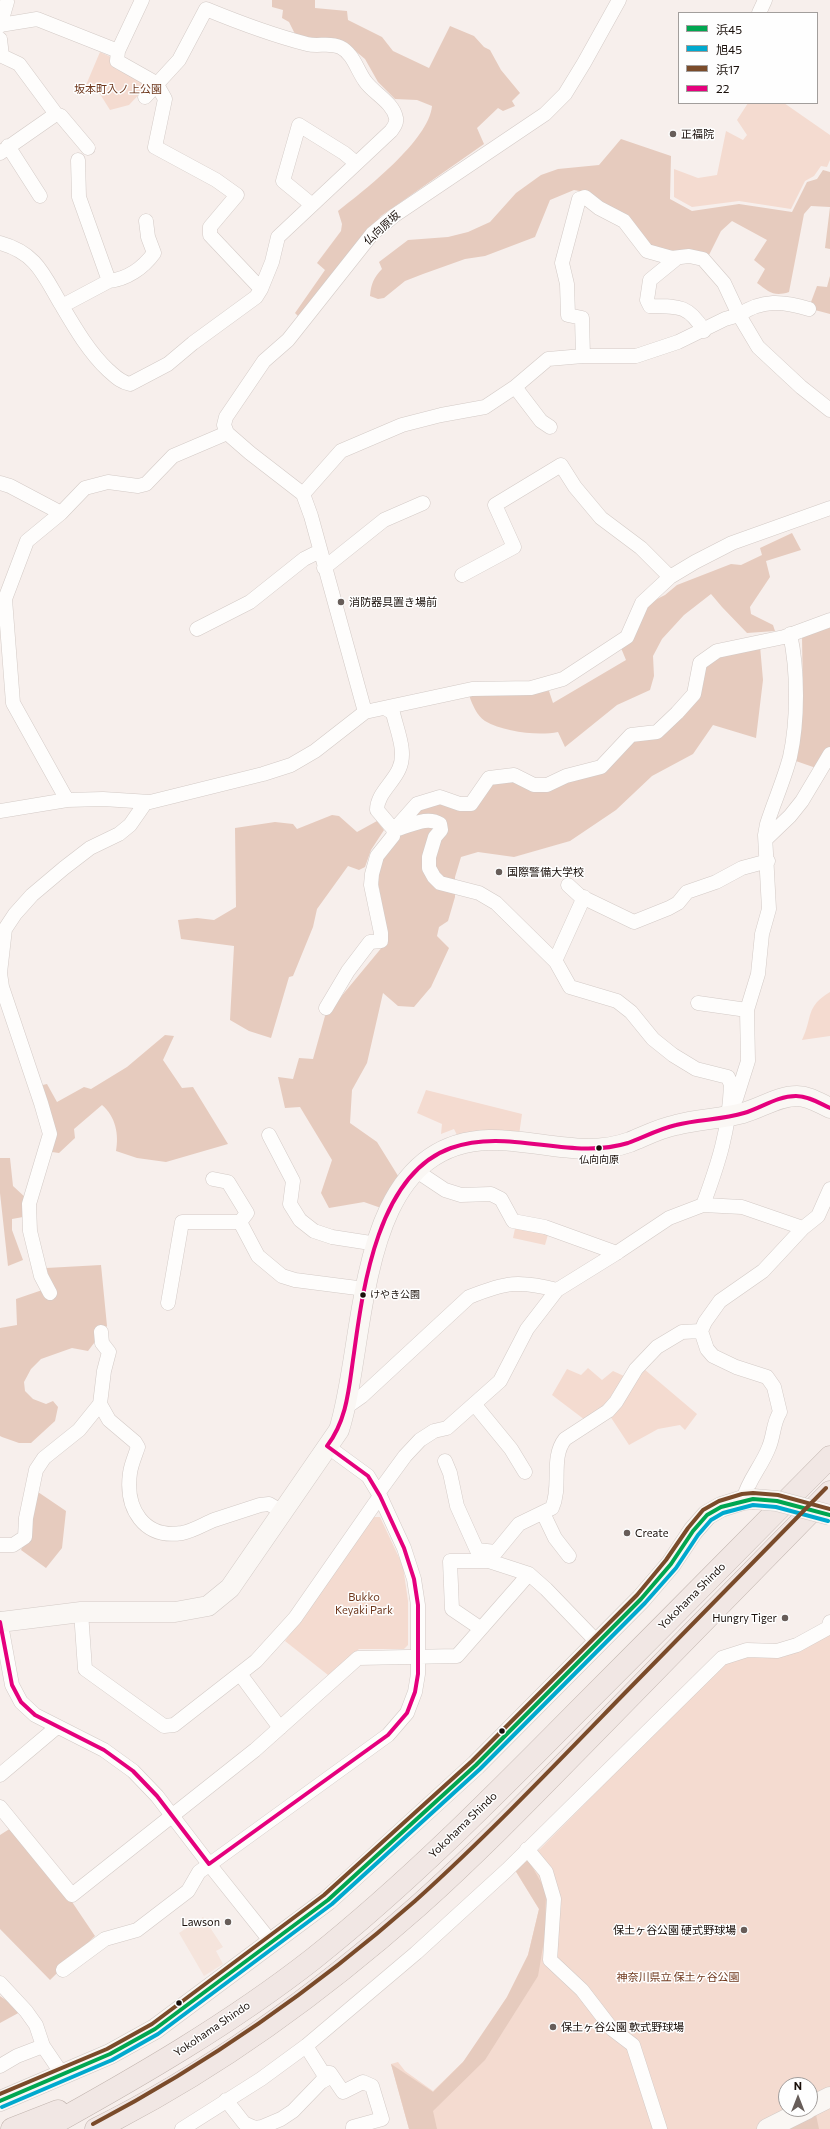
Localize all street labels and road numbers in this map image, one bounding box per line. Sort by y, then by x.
street label: 仏向原坂 [361,208,403,248]
street label: Yokohama Shindo [656,1560,728,1632]
street label: Yokohama Shindo [426,1789,500,1861]
street label: Yokohama Shindo [171,1999,253,2059]

